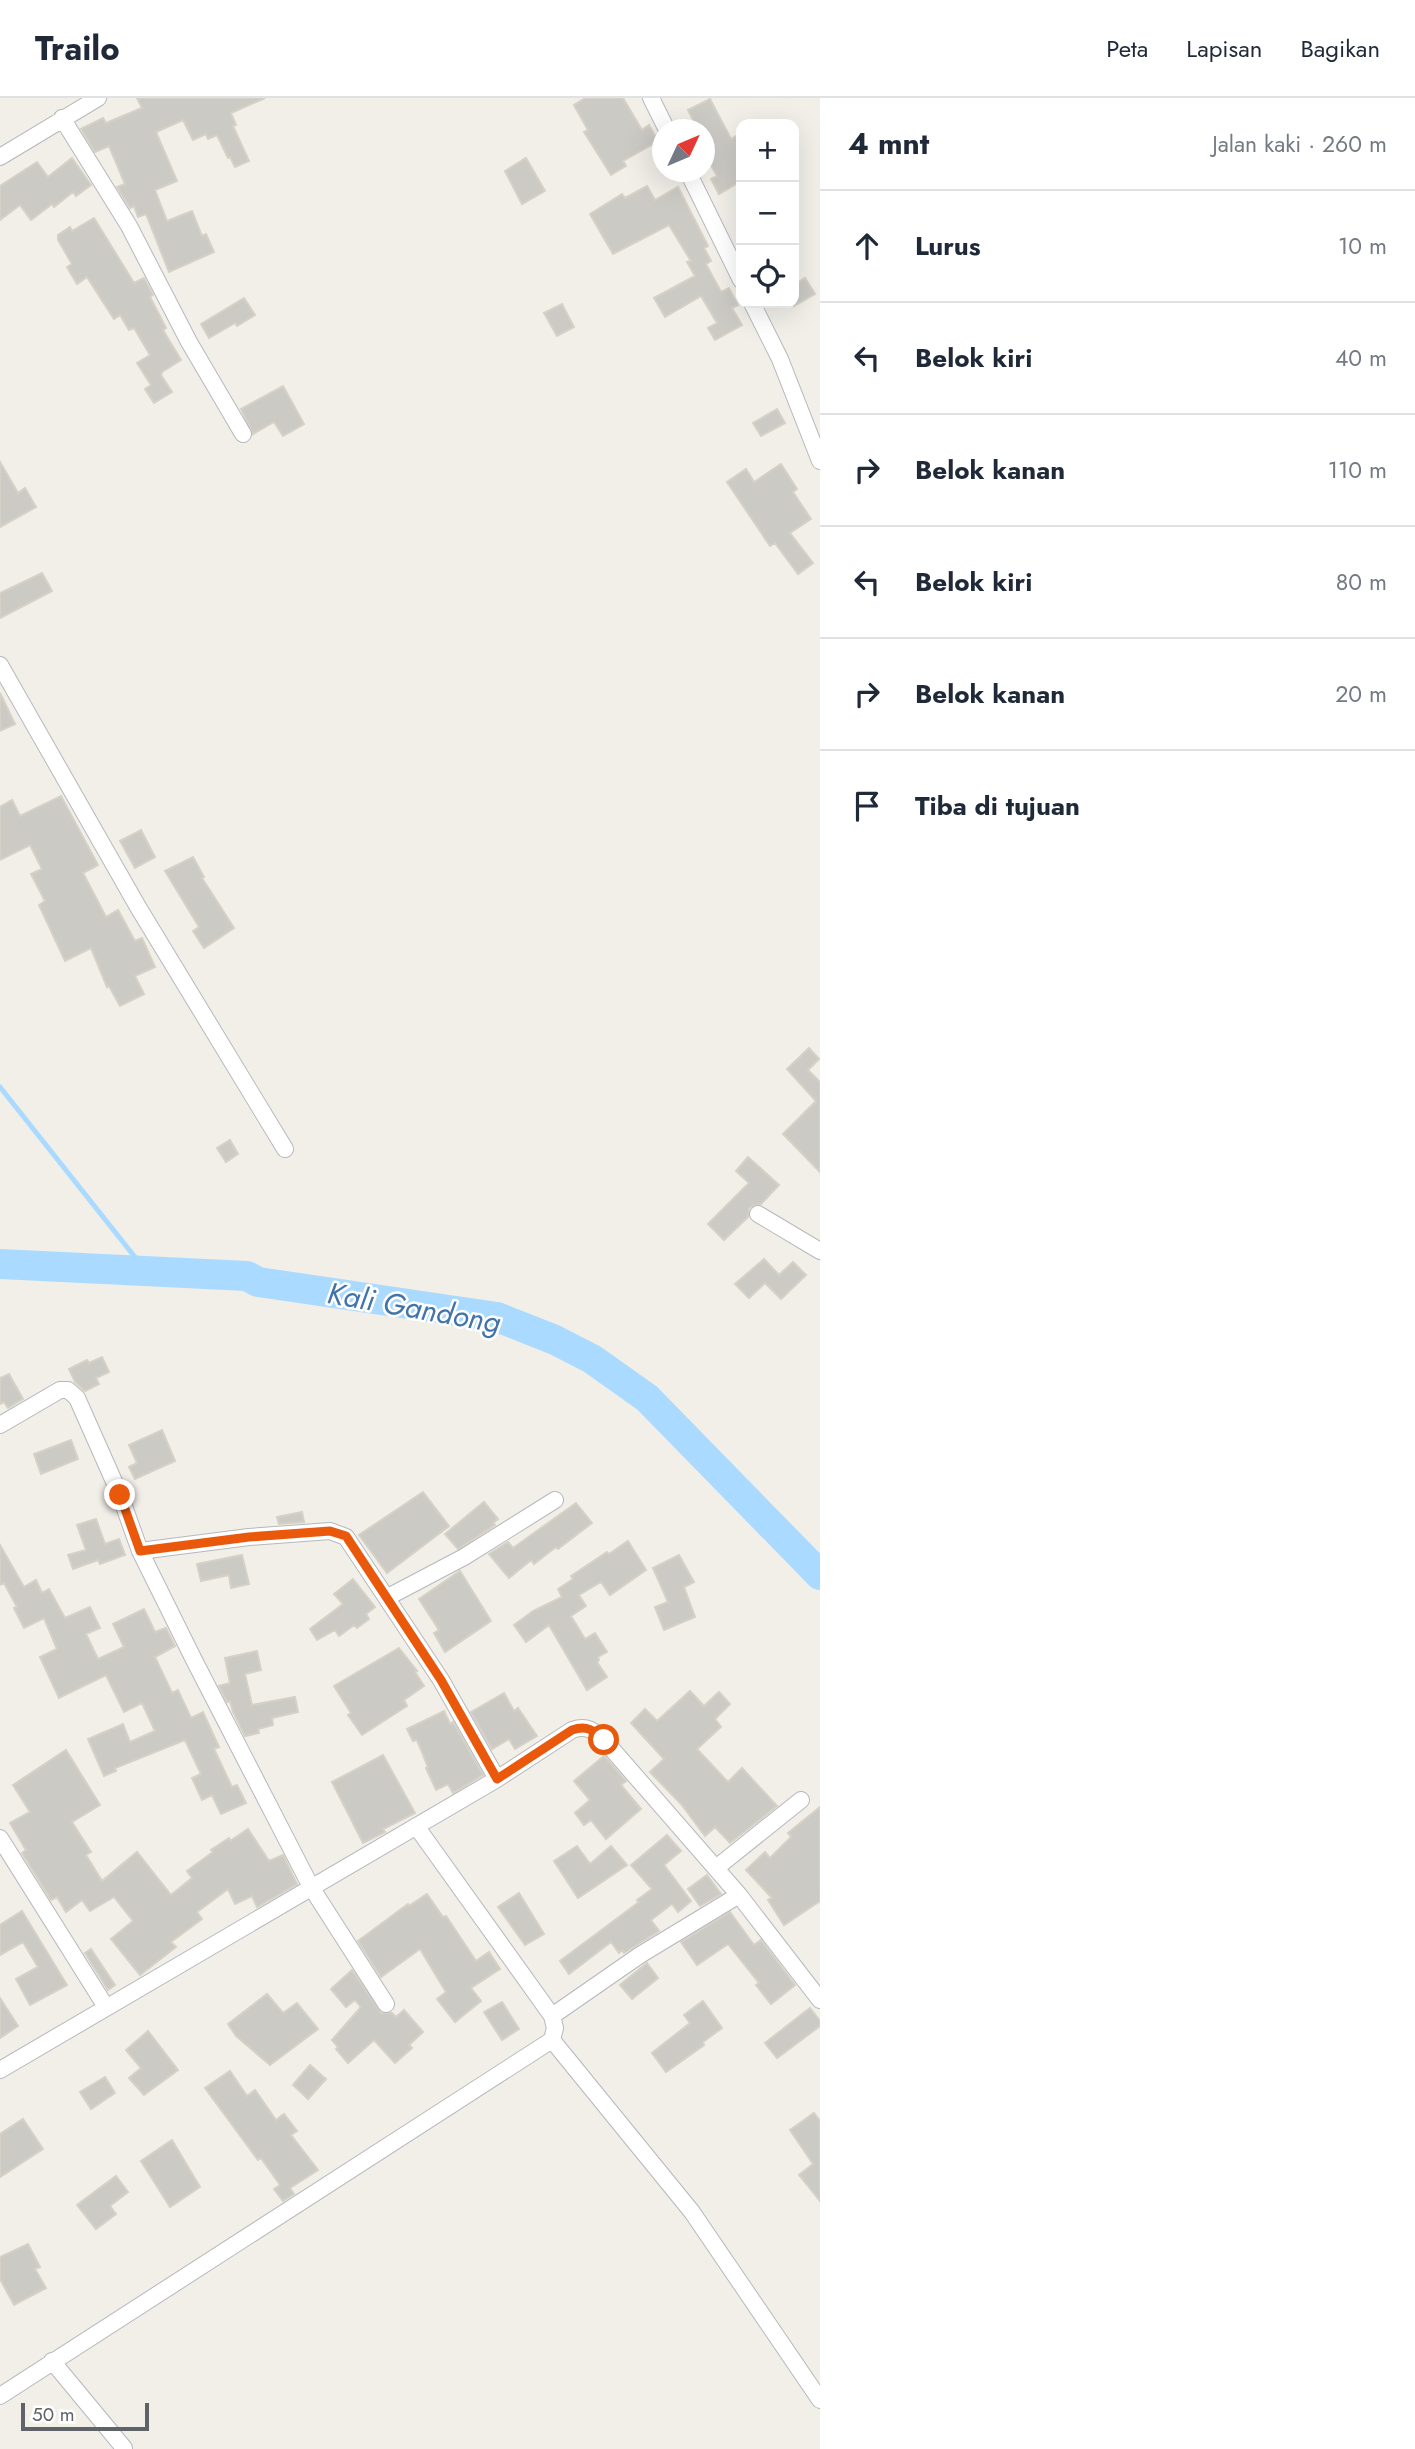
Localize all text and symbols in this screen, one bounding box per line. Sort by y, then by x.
text: Trailo [35,25,120,72]
text: Peta [1106,31,1148,66]
text: Lapisan [1186,31,1262,66]
text: Bagikan [1300,31,1380,66]
north arrow [652,119,715,182]
map controls [736,119,799,308]
button: + [736,119,799,182]
text: 4 mnt [848,122,929,165]
text: Jalan kaki · 260 m [1212,127,1387,161]
button: − [736,182,799,245]
icon: ahead [848,227,886,265]
text: Lurus [915,227,981,265]
text: 10 m [1338,229,1387,263]
button: locate [736,245,799,308]
icon: left [848,339,886,377]
text: Belok kiri [915,339,1032,377]
text: 40 m [1335,341,1387,375]
icon: right [848,451,886,489]
text: Belok kanan [915,451,1065,489]
text: 110 m [1328,453,1387,487]
icon: left [848,563,886,601]
text: Belok kiri [915,563,1032,601]
text: 80 m [1336,565,1387,599]
icon: right [848,675,886,713]
text: Belok kanan [915,675,1065,713]
text: 20 m [1335,677,1387,711]
icon: arrive [848,787,886,825]
text: Tiba di tujuan [915,787,1080,825]
water label: Kali Gandong [324,1271,504,1344]
route end [104,1479,135,1510]
route start [588,1724,619,1755]
scale bar [21,2400,149,2432]
text: 50 m [32,2401,75,2428]

